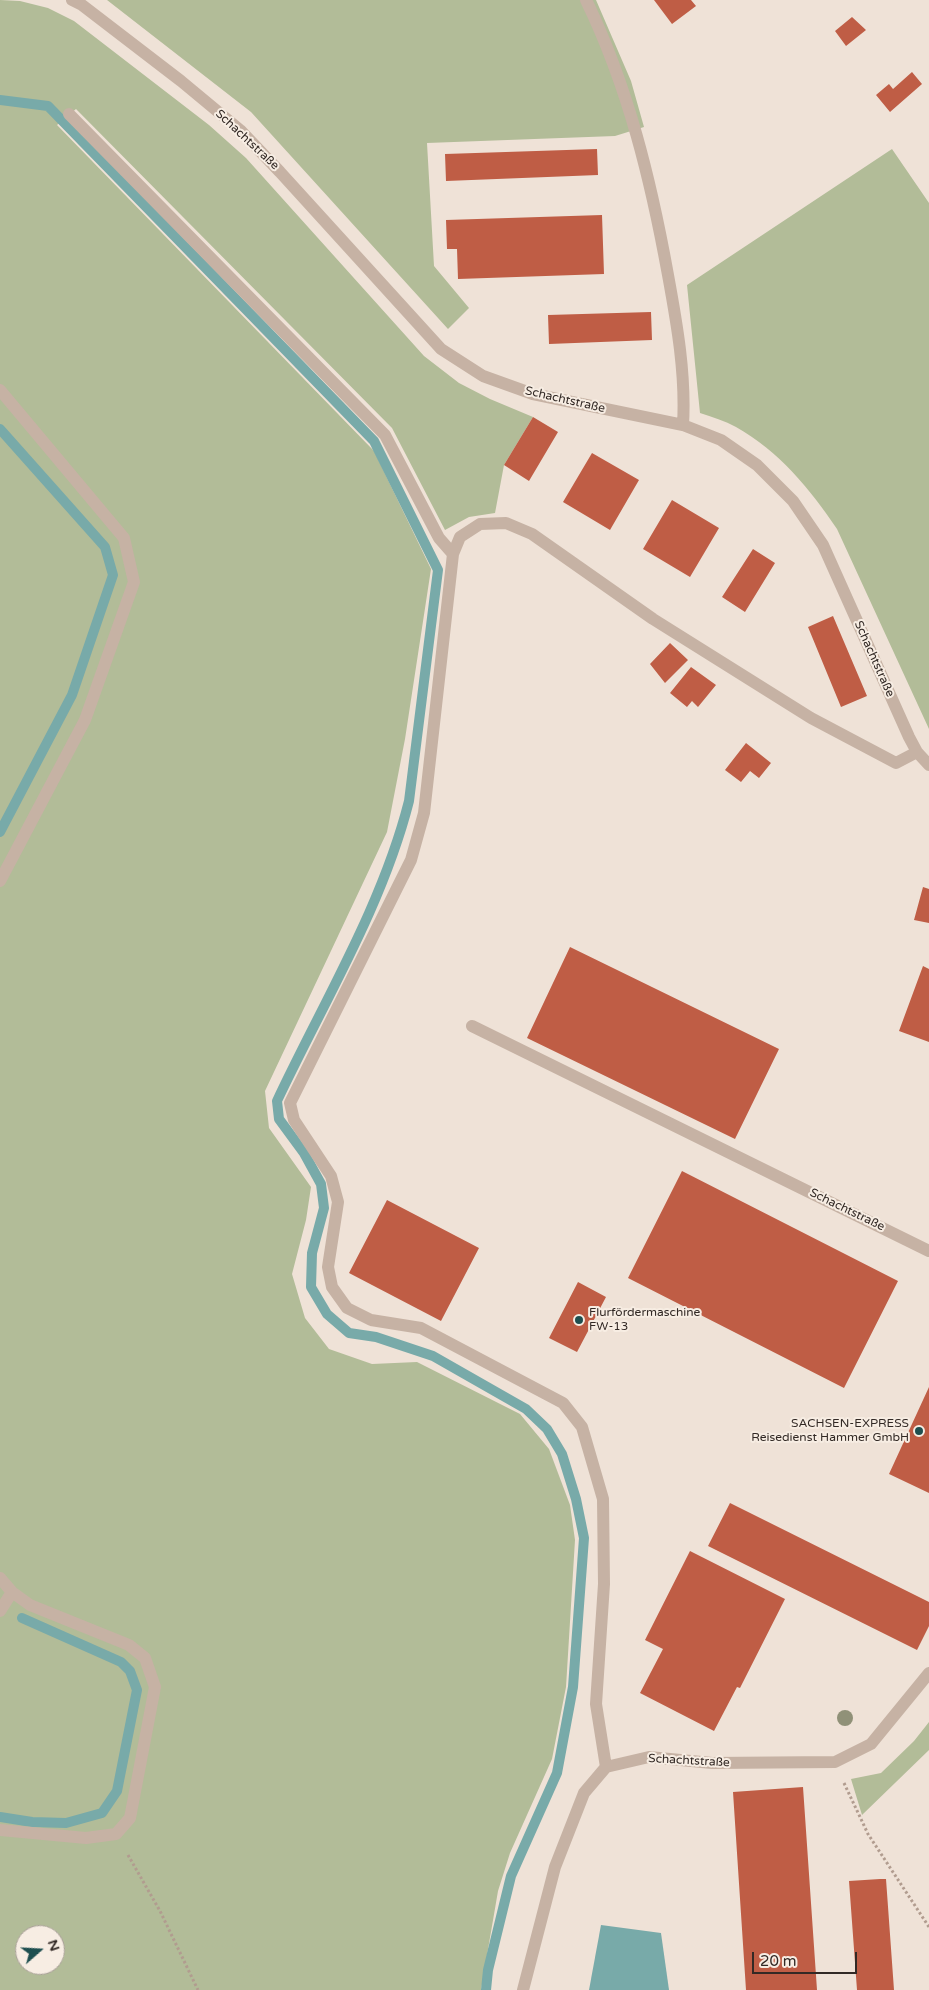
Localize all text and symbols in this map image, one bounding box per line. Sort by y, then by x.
street label: Schachtstraße [212,107,282,173]
street label: Schachtstraße [524,384,606,416]
street label: Schachtstraße [851,619,897,699]
street label: Schachtstraße [807,1186,887,1234]
place label: Flurfördermaschine FW-13 [589,1306,700,1334]
marker: Flurfördermaschine FW-13 [573,1314,585,1326]
place label: SACHSEN-EXPRESS Reisedienst Hammer GmbH [751,1417,909,1445]
marker: SACHSEN-EXPRESS Reisedienst Hammer GmbH [913,1425,925,1437]
street label: Schachtstraße [648,1752,730,1770]
north arrow [15,1925,65,1975]
text: N [44,1937,64,1953]
scale bar [754,1942,859,1974]
text: 20 m [760,1952,797,1970]

